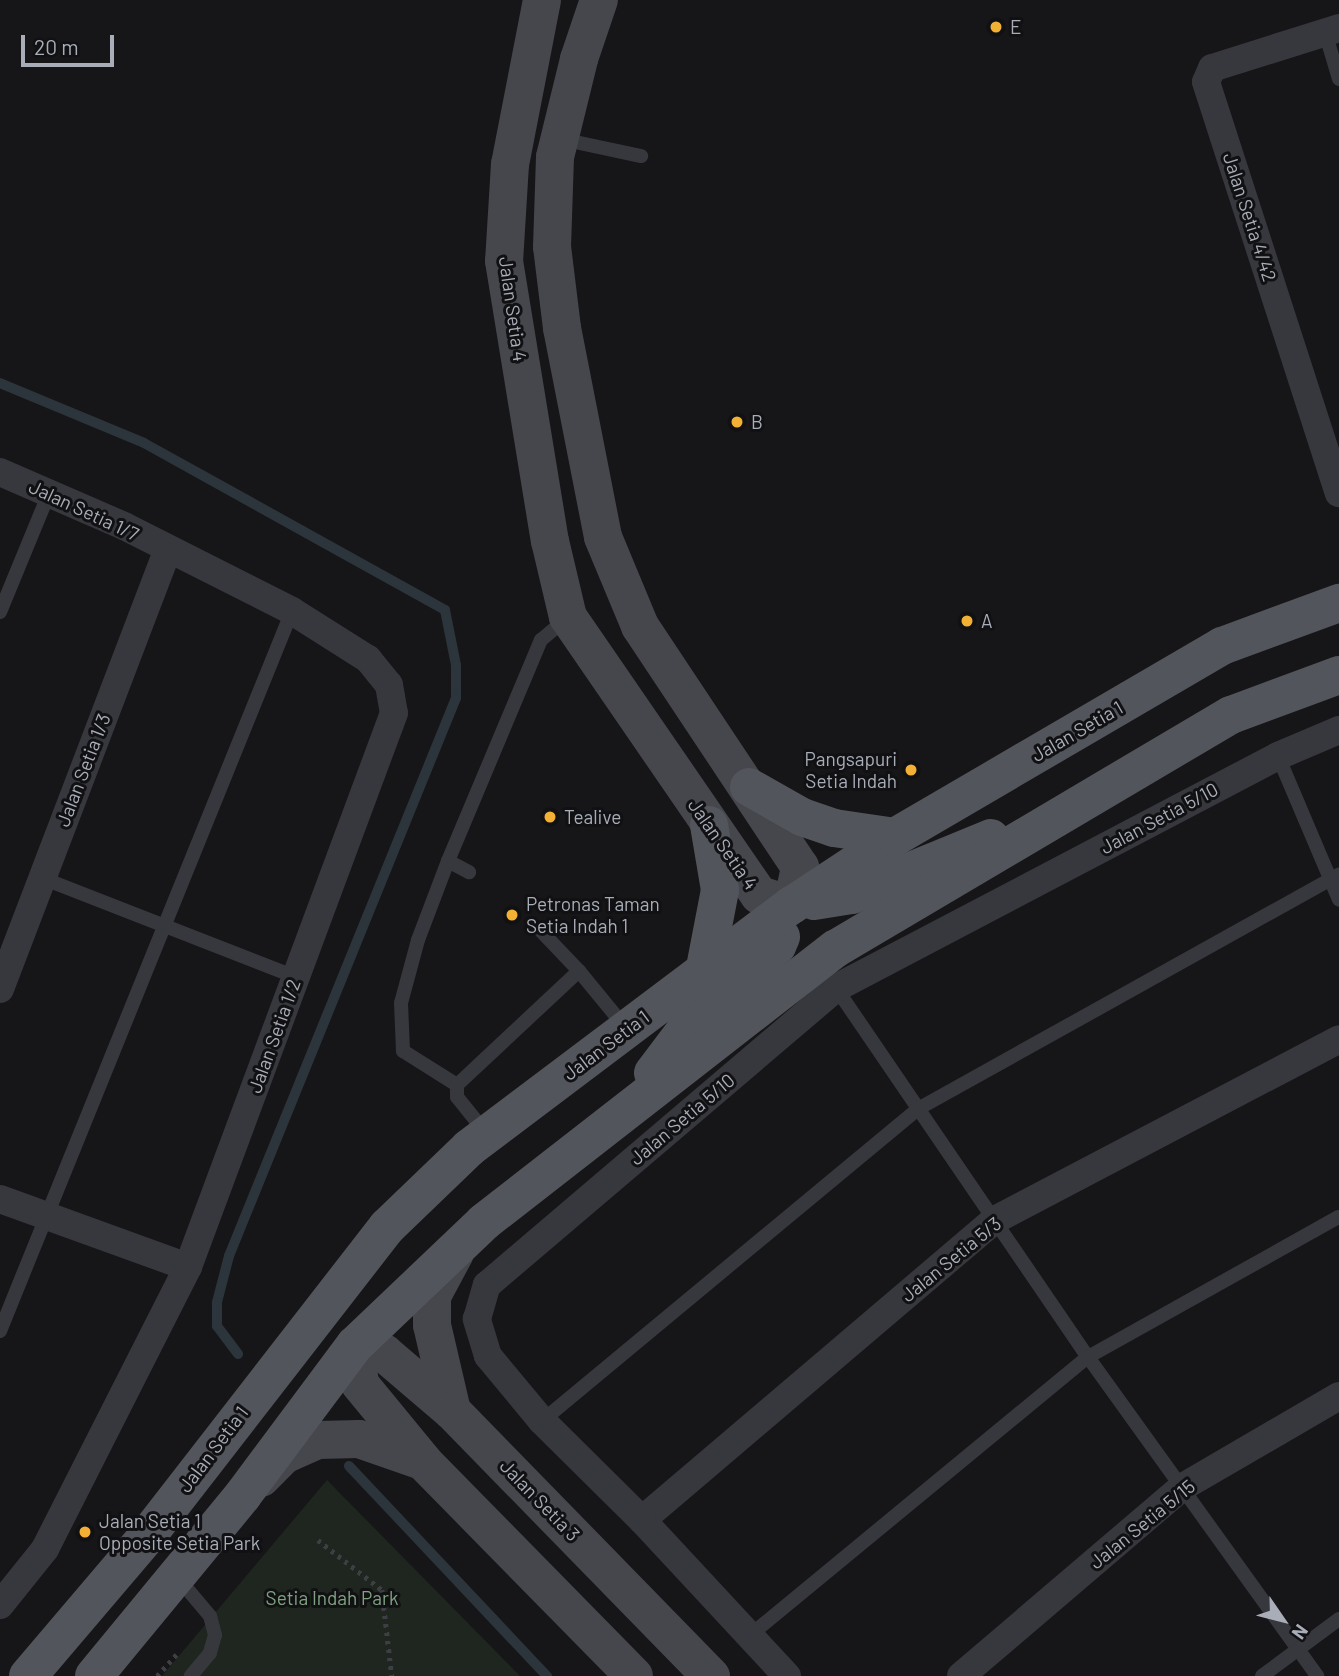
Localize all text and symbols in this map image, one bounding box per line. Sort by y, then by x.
place label: E [1010,16,1021,38]
marker: E [988,19,1004,35]
scale bar [24,21,117,65]
text: 20 m [34,34,79,59]
street label: Jalan Setia 4/42 [1218,150,1282,284]
street label: Jalan Setia 4 [494,255,532,363]
place label: B [751,411,763,433]
marker: B [729,414,745,430]
street label: Jalan Setia 1/7 [26,475,142,545]
place label: A [981,610,993,632]
marker: A [959,613,975,629]
street label: Jalan Setia 1 [1027,696,1127,766]
street label: Jalan Setia 1/3 [51,710,115,830]
place label: Pangsapuri Setia Indah [805,748,897,792]
marker: Pangsapuri Setia Indah [903,762,919,778]
street label: Jalan Setia 5/10 [1096,777,1222,859]
street label: Jalan Setia 4 [683,794,763,894]
place label: Tealive [564,806,621,828]
marker: Tealive [542,809,558,825]
place label: Petronas Taman Setia Indah 1 [526,893,660,937]
marker: Petronas Taman Setia Indah 1 [504,907,520,923]
street label: Jalan Setia 1/2 [243,976,305,1096]
street label: Jalan Setia 1 [558,1005,654,1085]
street label: Jalan Setia 5/10 [625,1069,739,1169]
street label: Jalan Setia 5/3 [896,1212,1006,1306]
street label: Jalan Setia 1 [173,1401,253,1497]
street label: Jalan Setia 3 [495,1454,585,1546]
street label: Jalan Setia 5/15 [1085,1475,1199,1573]
place label: Jalan Setia 1 Opposite Setia Park [99,1510,260,1554]
marker: Jalan Setia 1 Opposite Setia Park [77,1524,93,1540]
north arrow [1248,1585,1318,1655]
park label: Setia Indah Park [266,1587,398,1609]
text: N [1288,1621,1314,1644]

